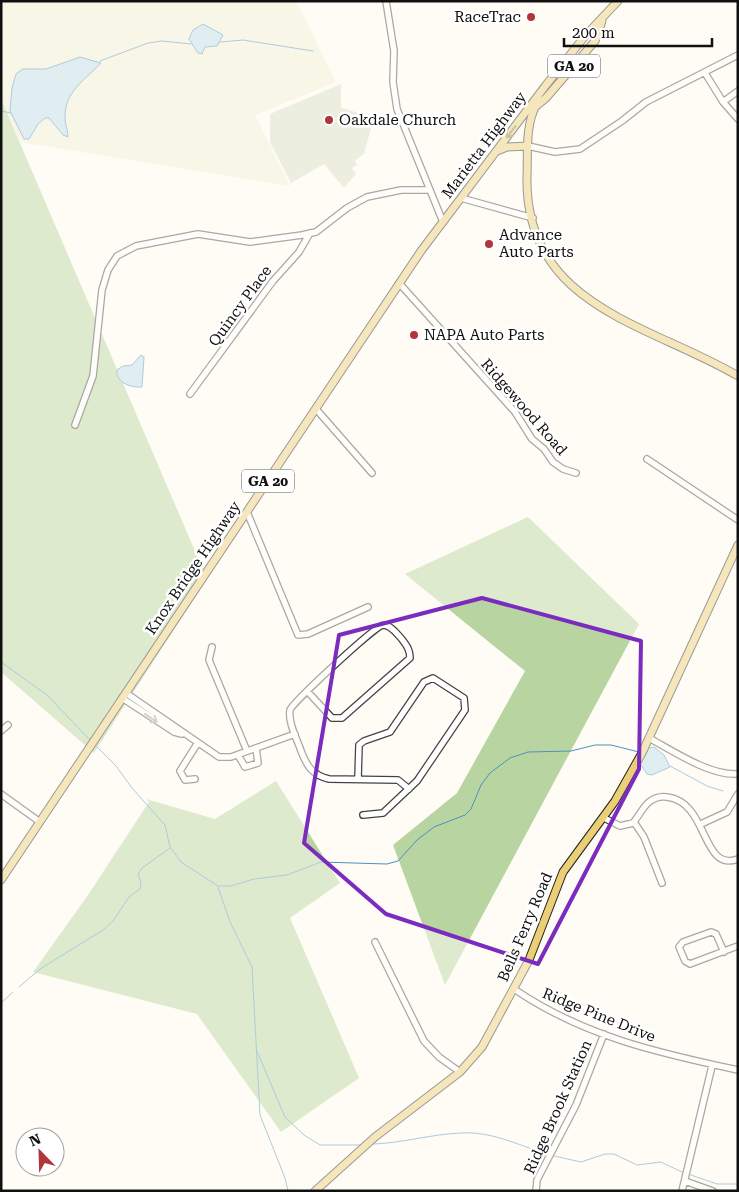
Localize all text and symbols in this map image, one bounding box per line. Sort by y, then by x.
place label: RaceTrac [454,8,521,26]
marker: RaceTrac [525,11,537,23]
scale bar [564,15,712,47]
text: 200 m [572,24,615,42]
road number: GA 20 [548,54,600,78]
street label: Marietta Highway [438,88,530,202]
place label: Oakdale Church [339,111,457,129]
marker: Oakdale Church [323,114,335,126]
one-way arrow [506,125,517,138]
place label: Advance Auto Parts [499,226,574,261]
marker: Advance Auto Parts [483,238,495,250]
street label: Quincy Place [205,262,275,350]
place label: NAPA Auto Parts [424,326,544,344]
marker: NAPA Auto Parts [408,329,420,341]
street label: Ridgewood Road [477,355,571,459]
road number: GA 20 [242,470,294,492]
street label: Knox Bridge Highway [142,498,244,638]
one-way arrow [144,713,158,723]
street label: Bells Ferry Road [494,869,556,984]
street label: Ridge Pine Drive [540,984,658,1046]
street label: Ridge Brook Station [520,1037,596,1177]
north arrow [15,1127,65,1177]
text: N [27,1130,43,1150]

